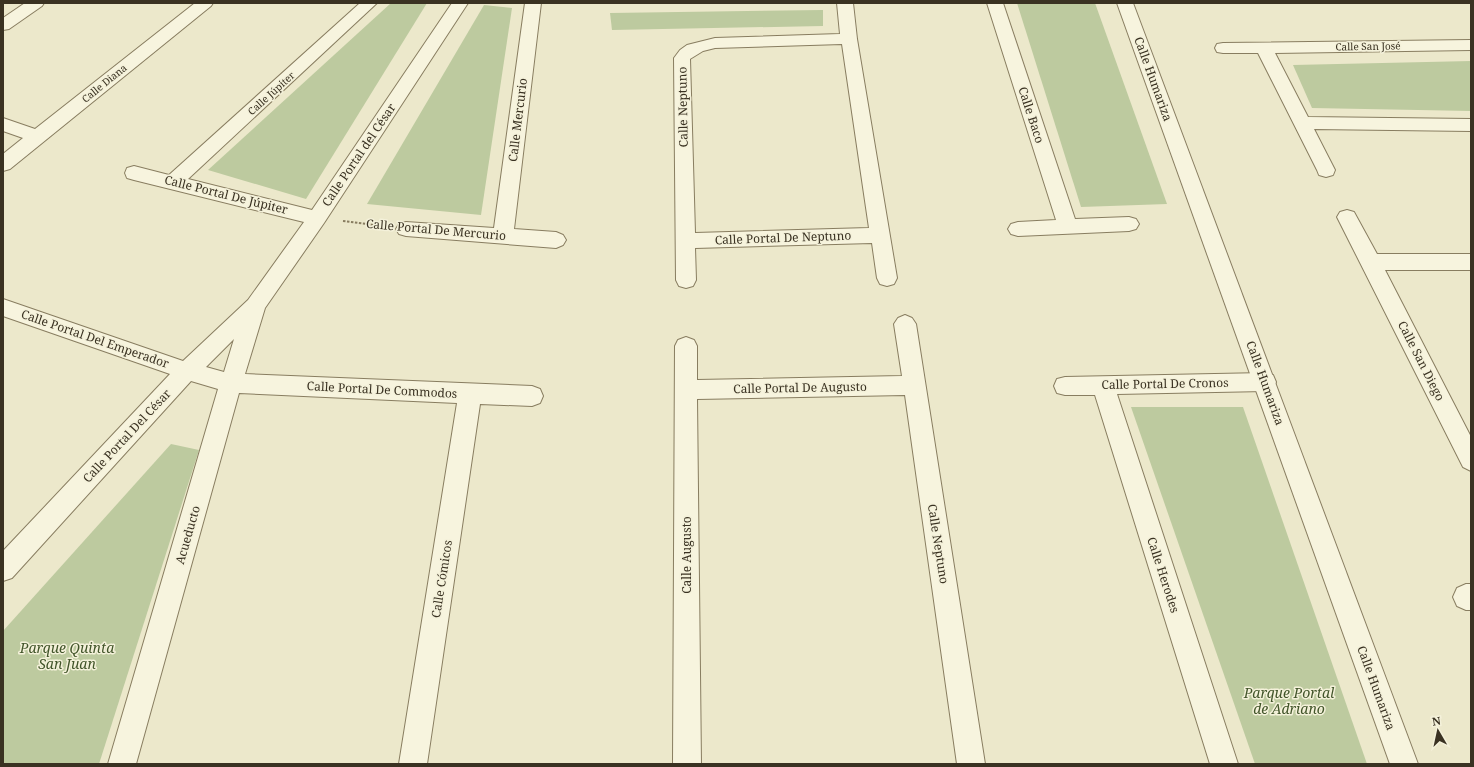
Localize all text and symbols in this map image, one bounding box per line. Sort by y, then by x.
street label: Calle Humariza [1130,34,1177,124]
street label: Calle San José [1335,38,1401,54]
street label: Calle Diana [79,60,130,105]
street label: Calle Neptuno [673,67,692,147]
street label: Calle Júpiter [244,68,298,118]
street label: Calle Mercurio [504,77,531,163]
street label: Calle Baco [1014,84,1049,145]
street label: Calle Portal del César [318,100,400,210]
street label: Calle Portal De Júpiter [163,171,290,218]
street label: Calle Portal De Mercurio [365,215,507,244]
street label: Calle Portal De Neptuno [714,227,852,248]
street label: Calle Portal Del Emperador [19,305,172,372]
street label: Calle San Diego [1394,318,1449,404]
street label: Calle Humariza [1242,338,1289,428]
street label: Calle Portal De Cronos [1101,374,1229,393]
street label: Calle Portal De Commodos [306,377,458,402]
street label: Calle Portal De Augusto [733,378,867,397]
street label: Calle Portal Del César [79,385,175,486]
street label: Calle Neptuno [924,503,953,585]
street label: Acueducto [171,504,204,566]
street label: Calle Augusto [678,516,695,594]
street label: Calle Herodes [1143,535,1184,615]
street label: Calle Cómicos [427,539,456,619]
park label: Parque Quinta San Juan [19,638,115,673]
street label: Calle Humariza [1353,643,1400,733]
park label: Parque Portal de Adriano [1243,683,1335,718]
north arrow [1418,711,1458,751]
text: N [1431,712,1442,729]

